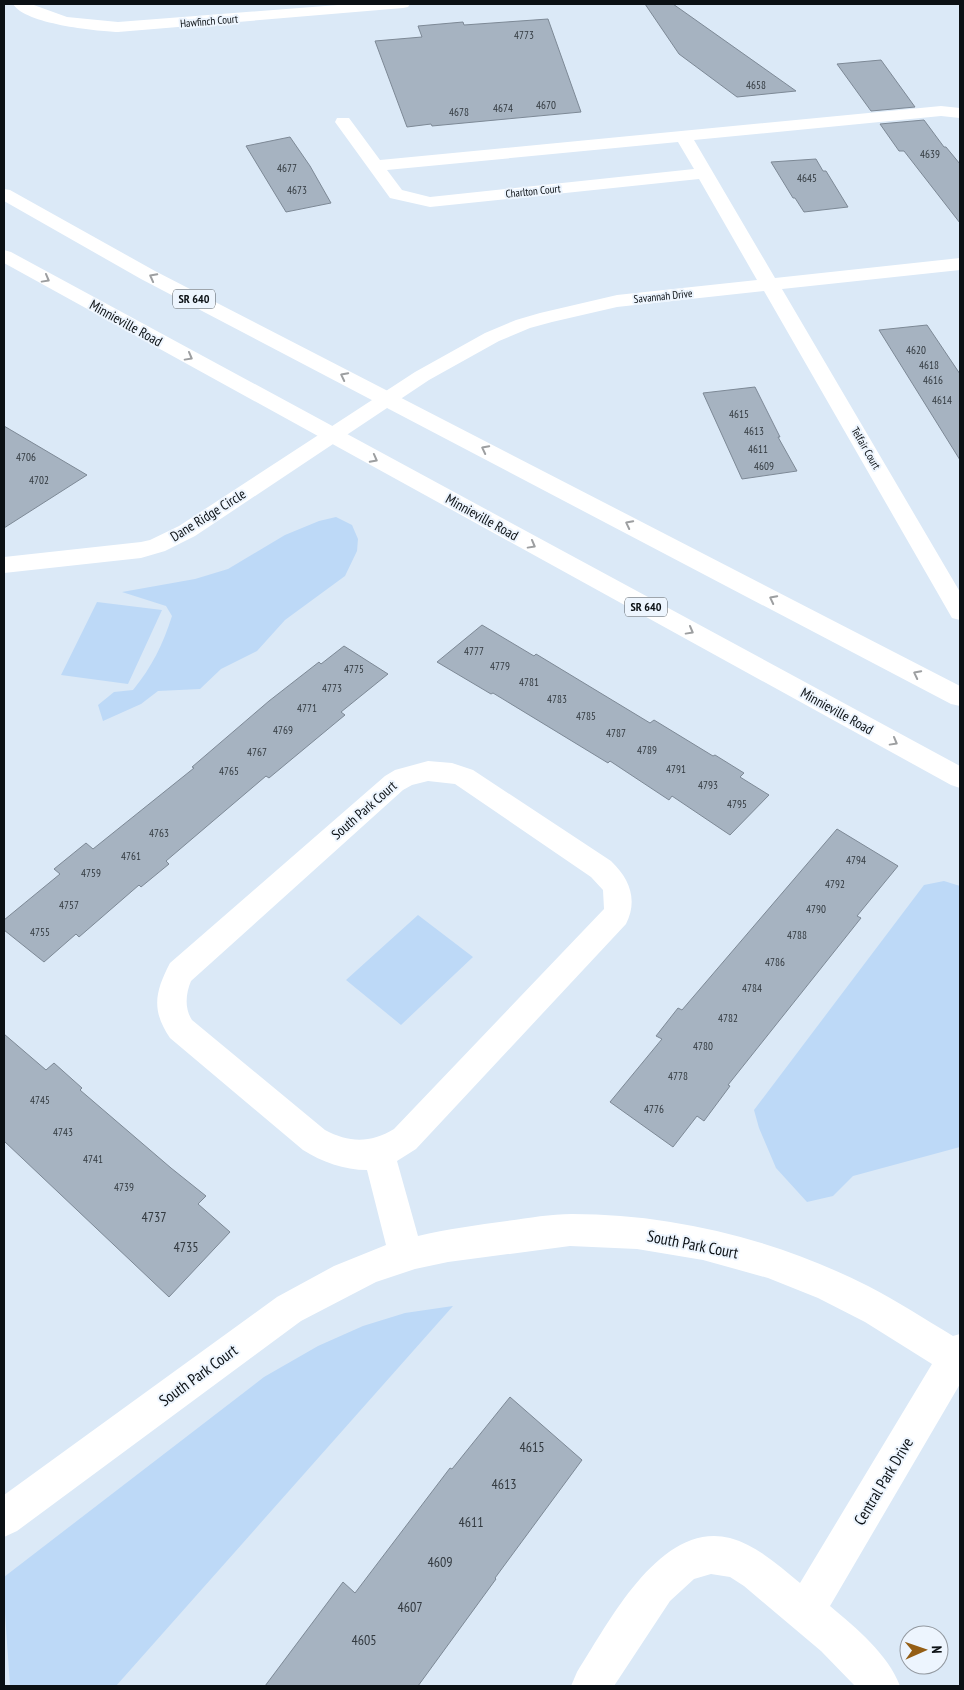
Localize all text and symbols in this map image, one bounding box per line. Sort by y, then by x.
street label: Hawfinch Court [179,11,239,31]
house number: 4773 [514,28,534,42]
house number: 4658 [746,78,766,92]
house number: 4670 [536,98,556,112]
house number: 4674 [493,101,513,115]
house number: 4678 [449,105,469,119]
house number: 4639 [920,147,940,161]
house number: 4677 [277,161,297,175]
house number: 4645 [797,171,817,185]
street label: Charlton Court [505,181,561,201]
house number: 4673 [287,183,307,197]
one-way arrow [41,273,50,283]
one-way arrow [149,274,158,284]
street label: Savannah Drive [633,286,694,306]
road number: SR 640 [173,290,215,308]
street label: Minnieville Road [86,296,166,350]
house number: 4620 [906,343,926,357]
one-way arrow [184,351,193,361]
house number: 4618 [919,358,939,372]
one-way arrow [340,372,349,382]
house number: 4616 [923,373,943,387]
house number: 4614 [932,393,952,407]
house number: 4615 [729,407,749,421]
house number: 4613 [744,424,764,438]
street label: Telfair Court [848,424,884,472]
house number: 4611 [748,442,768,456]
one-way arrow [481,445,490,455]
house number: 4706 [16,450,36,464]
one-way arrow [369,453,378,463]
house number: 4609 [754,459,774,473]
house number: 4702 [29,473,49,487]
street label: Dane Ridge Circle [167,485,249,545]
street label: Minnieville Road [442,490,522,544]
one-way arrow [625,520,634,530]
one-way arrow [527,539,536,549]
one-way arrow [769,595,778,605]
road number: SR 640 [625,598,667,616]
one-way arrow [685,625,694,635]
house number: 4777 [464,644,484,658]
house number: 4779 [490,659,510,673]
house number: 4775 [344,662,364,676]
one-way arrow [913,670,922,680]
house number: 4781 [519,675,539,689]
house number: 4773 [322,681,342,695]
street label: Minnieville Road [797,684,877,738]
house number: 4783 [547,692,567,706]
house number: 4771 [297,701,317,715]
house number: 4785 [576,709,596,723]
house number: 4769 [273,723,293,737]
house number: 4787 [606,726,626,740]
one-way arrow [889,736,898,746]
house number: 4789 [637,743,657,757]
house number: 4767 [247,745,267,759]
house number: 4791 [666,762,686,776]
house number: 4765 [219,764,239,778]
street label: South Park Court [328,777,400,843]
house number: 4793 [698,778,718,792]
house number: 4795 [727,797,747,811]
house number: 4763 [149,826,169,840]
house number: 4761 [121,849,141,863]
house number: 4794 [846,853,866,867]
house number: 4759 [81,866,101,880]
house number: 4792 [825,877,845,891]
house number: 4757 [59,898,79,912]
house number: 4790 [806,902,826,916]
house number: 4755 [30,925,50,939]
house number: 4788 [787,928,807,942]
house number: 4786 [765,955,785,969]
house number: 4784 [742,981,762,995]
house number: 4782 [718,1011,738,1025]
house number: 4780 [693,1039,713,1053]
house number: 4778 [668,1069,688,1083]
house number: 4745 [30,1093,50,1107]
house number: 4776 [644,1102,664,1116]
house number: 4743 [53,1125,73,1139]
house number: 4741 [83,1152,103,1166]
house number: 4739 [114,1180,134,1194]
house number: 4737 [141,1208,167,1226]
street label: South Park Court [646,1225,741,1263]
house number: 4735 [173,1238,199,1256]
street label: South Park Court [155,1339,242,1410]
street label: Central Park Drive [849,1434,917,1528]
house number: 4615 [519,1438,545,1456]
house number: 4613 [491,1475,517,1493]
house number: 4611 [458,1513,484,1531]
house number: 4609 [427,1553,453,1571]
house number: 4607 [397,1598,423,1616]
north arrow [899,1625,949,1675]
house number: 4605 [351,1631,377,1649]
text: N [928,1645,946,1654]

